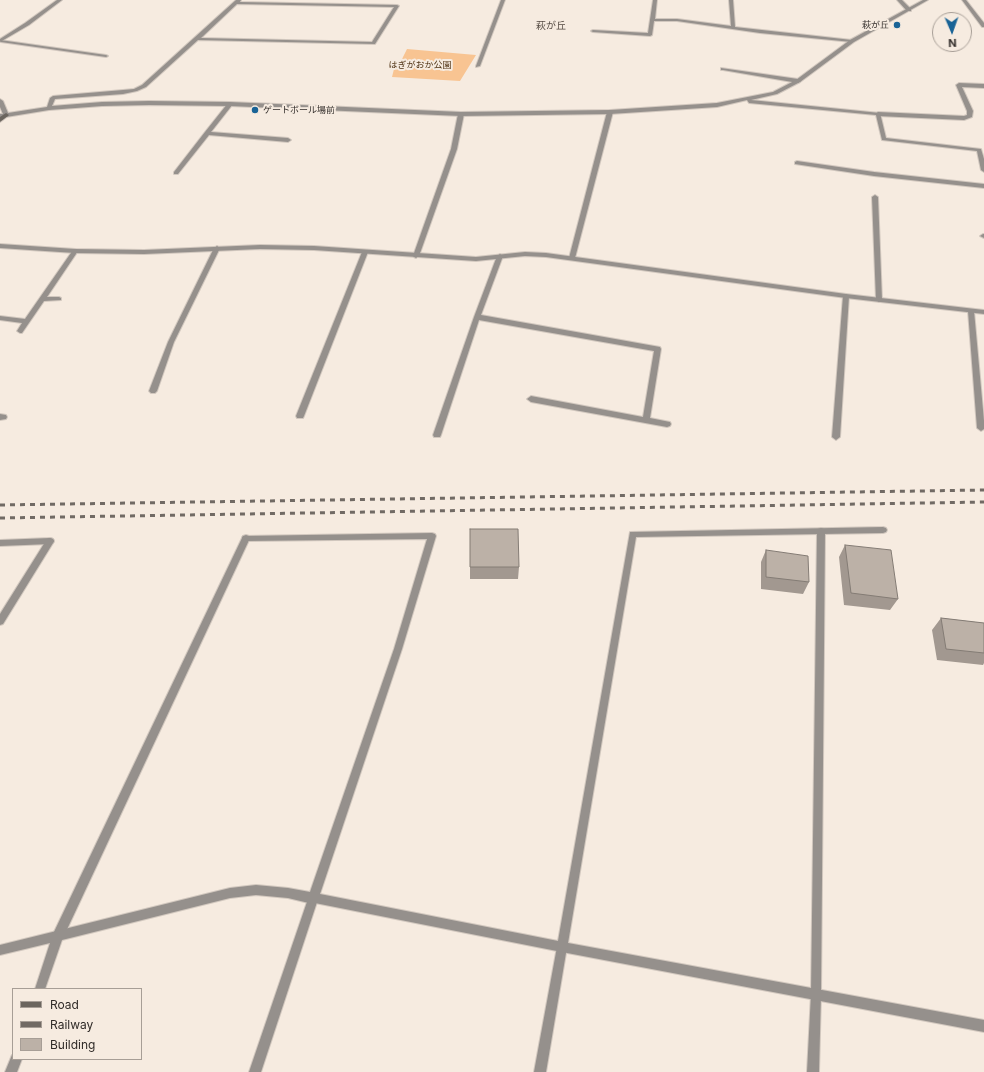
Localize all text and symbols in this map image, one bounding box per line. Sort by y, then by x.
north arrow [932,12,972,52]
district label: 萩が丘 [536,20,566,32]
place label: 萩が丘 [862,20,889,30]
marker: 萩が丘 [892,20,902,30]
text: N [948,36,957,50]
park label: はぎがおか公園 [389,60,451,70]
marker: ゲートボール場前 [250,105,260,115]
place label: ゲートボール場前 [263,105,335,115]
legend [12,988,142,1060]
text: Road [50,997,79,1012]
text: Railway [50,1017,93,1032]
text: Building [50,1037,95,1052]

